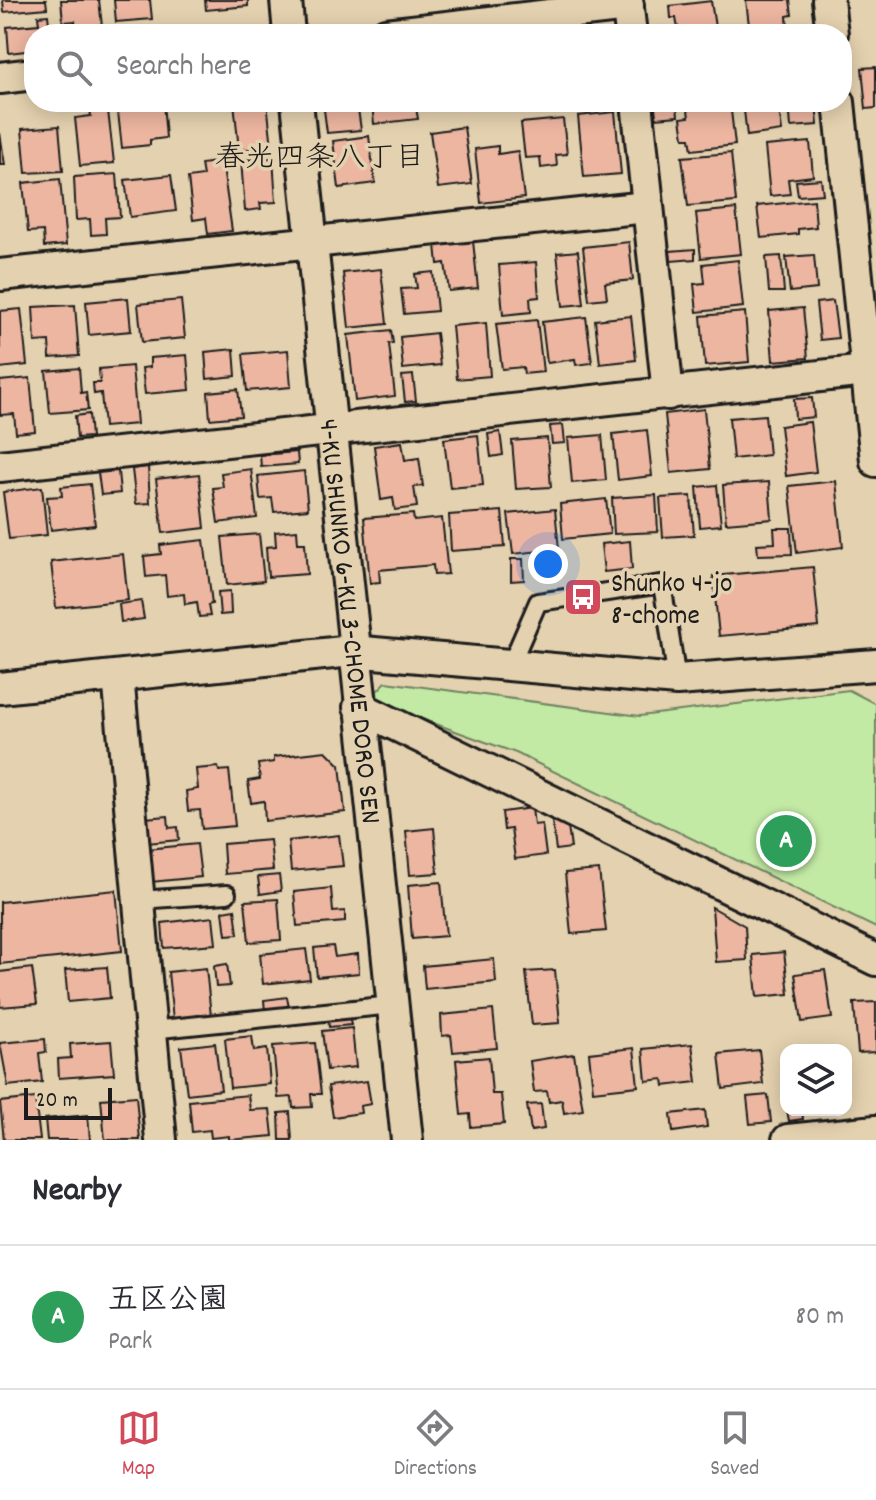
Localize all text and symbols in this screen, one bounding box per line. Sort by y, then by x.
search box [24,24,852,112]
icon: search [52,46,96,90]
text: Search here [116,47,252,90]
district label: 春光四条八丁目 [215,139,425,182]
street label: 4-KU SHUNKO 6-KU 3-CHOME DORO SEN [306,417,388,826]
your location [528,544,568,584]
place label: Shunko 4-jo 8-chome [611,566,733,638]
bus stop icon: Shunko 4-jo 8-chome [562,576,604,618]
pin: A [760,811,812,871]
map controls [780,1044,852,1116]
button: layers [780,1044,852,1116]
scale bar [24,1084,112,1120]
text: 20 m [36,1086,78,1117]
text: Nearby [32,1168,121,1217]
text: 五区公園 [108,1281,228,1324]
text: A [51,1299,65,1336]
text: 80 m [796,1299,844,1336]
text: Park [108,1324,152,1361]
tab: Map [117,1406,161,1485]
tab: Directions [394,1406,477,1485]
tab: Saved [710,1406,759,1485]

